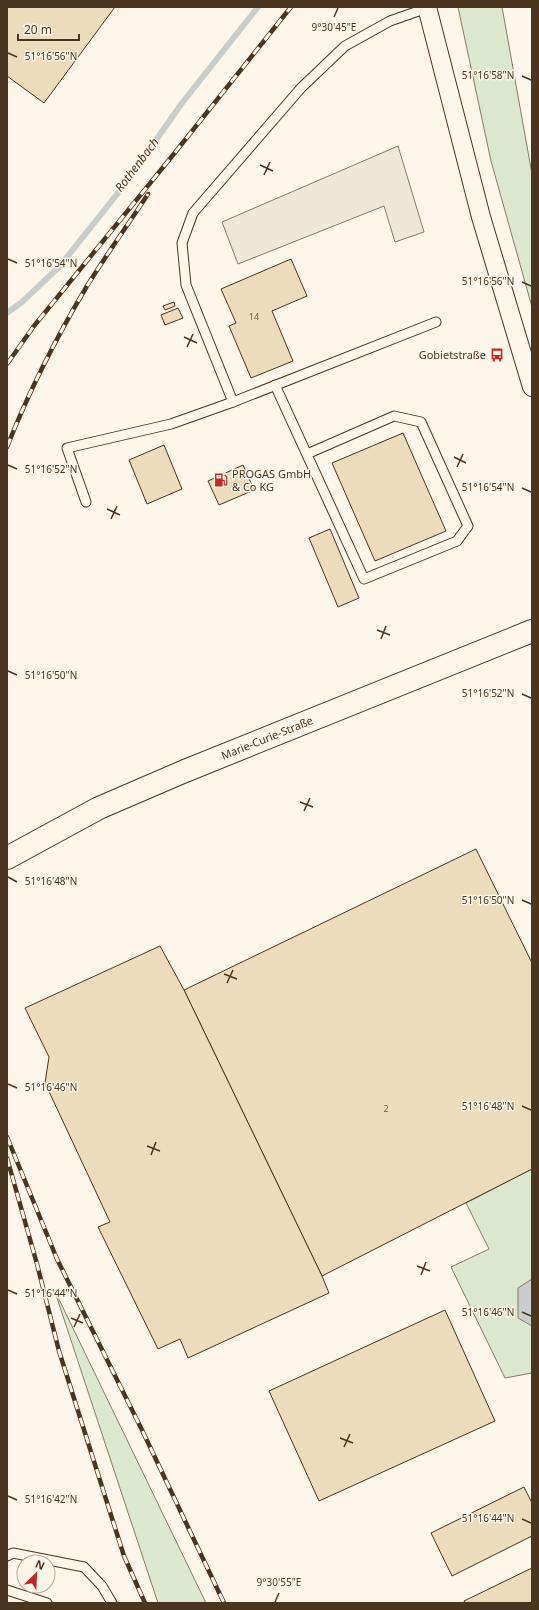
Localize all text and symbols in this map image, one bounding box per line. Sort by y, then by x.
scale bar [18,16,79,42]
text: 9°30'45"E [312,20,356,34]
text: 20 m [24,21,52,38]
text: 51°16'56"N [25,49,77,63]
text: 51°16'58"N [462,68,514,82]
water label: Rothenbach [111,134,163,195]
text: 51°16'54"N [25,256,77,270]
text: 51°16'56"N [462,274,514,288]
house number: 14 [249,310,259,323]
place label: Gobietstraße [419,347,486,362]
bus stop icon: Gobietstraße [489,347,505,363]
text: 51°16'52"N [25,462,77,476]
place label: PROGAS GmbH & Co KG [232,466,311,494]
fuel station icon: PROGAS GmbH & Co KG [213,472,229,488]
text: 51°16'54"N [462,480,514,494]
text: 51°16'50"N [25,668,77,682]
text: 51°16'52"N [462,686,514,700]
street label: Marie-Curie-Straße [219,712,315,763]
text: 51°16'48"N [25,874,77,888]
text: 51°16'50"N [462,893,514,907]
text: 51°16'46"N [25,1080,77,1094]
text: 51°16'48"N [462,1099,514,1113]
house number: 2 [383,1102,389,1115]
text: 51°16'44"N [25,1286,77,1300]
text: 51°16'46"N [462,1305,514,1319]
text: 51°16'42"N [25,1492,77,1506]
text: 51°16'44"N [462,1511,514,1525]
north arrow [16,1554,56,1594]
text: N [33,1556,47,1573]
text: 9°30'55"E [257,1575,301,1589]

